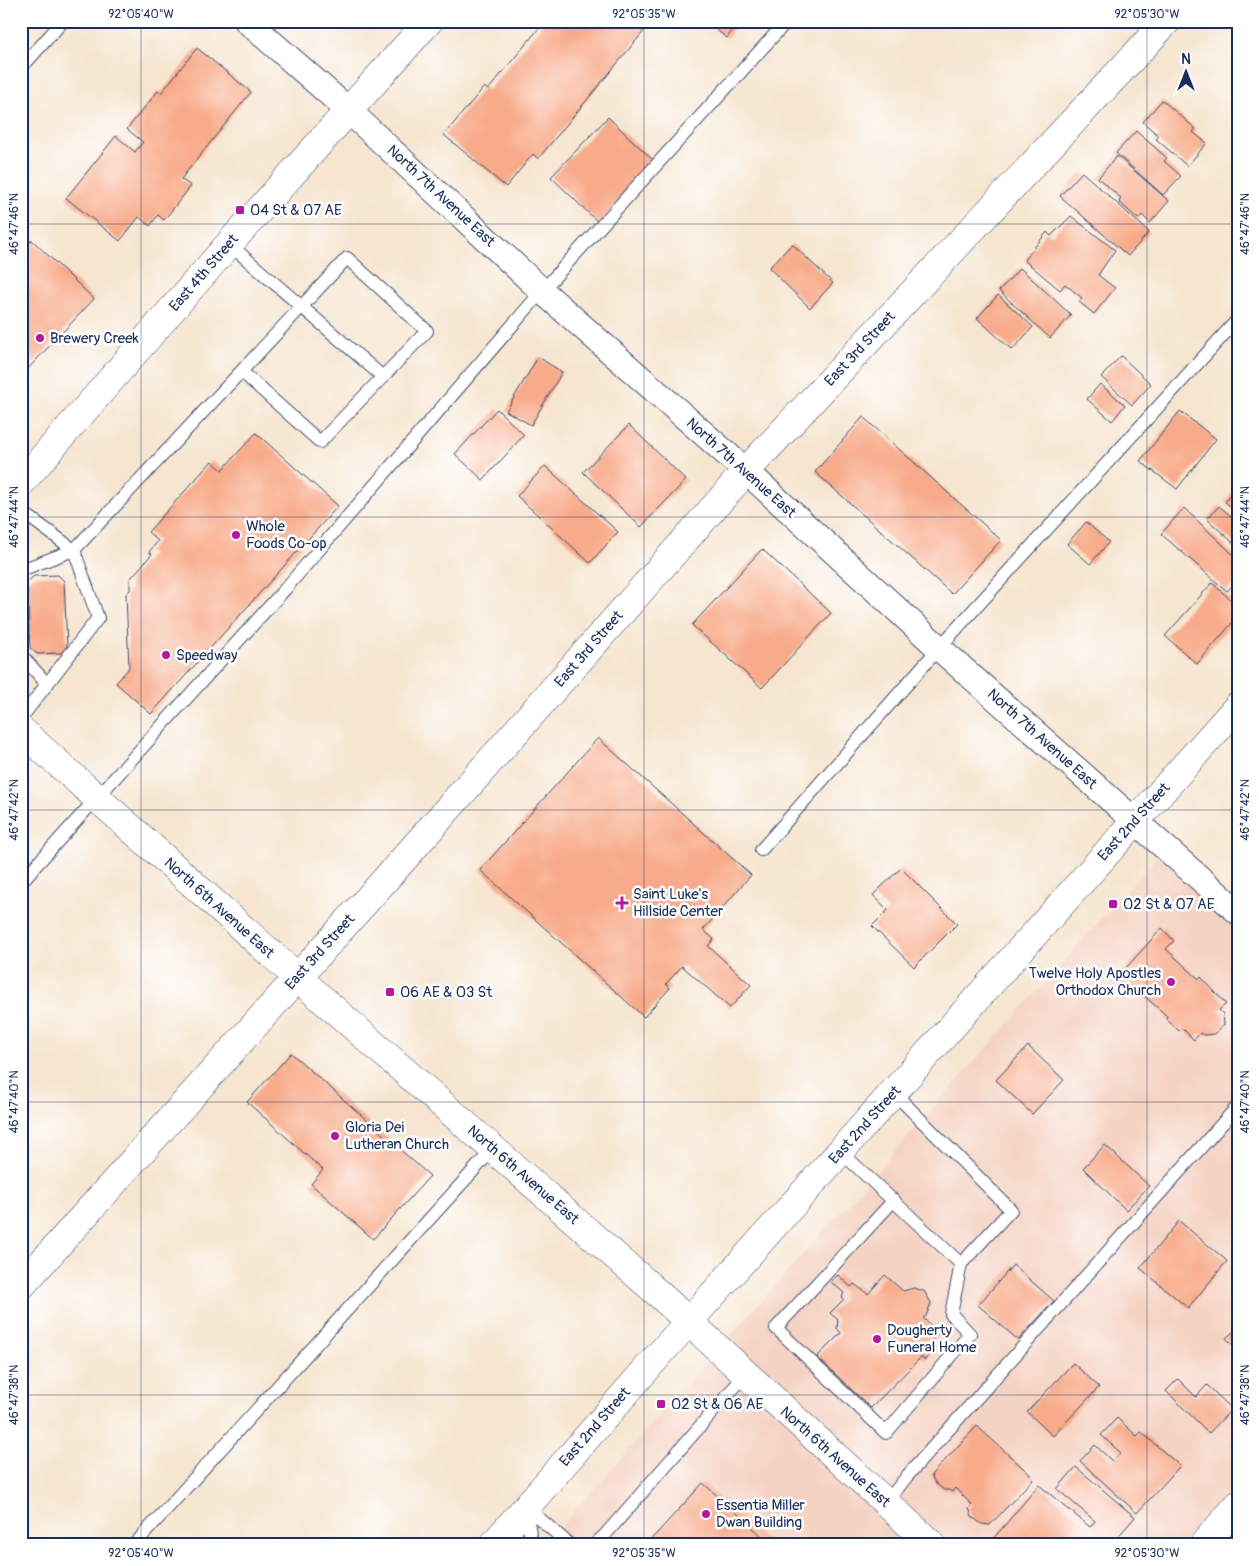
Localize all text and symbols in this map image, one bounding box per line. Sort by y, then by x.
text: 92°05'40"W [108,7,174,22]
text: 92°05'35"W [612,7,676,22]
text: 92°05'30"W [1114,7,1180,22]
north arrow [1162,48,1212,98]
text: N [1181,51,1191,68]
street label: North 7th Avenue East [383,141,500,252]
text: 46°47'46"N [7,193,22,255]
text: 46°47'46"N [1238,193,1253,255]
place label: 04 St & 07 AE [250,201,342,220]
marker: 04 St & 07 AE [234,204,246,216]
street label: East 4th Street [165,230,243,316]
street label: East 3rd Street [820,307,900,390]
place label: Brewery Creek [50,329,140,348]
marker: Brewery Creek [34,332,46,344]
street label: North 7th Avenue East [682,414,800,523]
text: 46°47'44"N [7,486,22,548]
text: 46°47'44"N [1238,486,1253,548]
place label: Whole Foods Co-op [246,517,327,553]
marker: Whole Foods Co-op [230,529,242,541]
street label: East 3rd Street [551,606,628,691]
place label: Speedway [176,646,238,665]
marker: Speedway [160,649,172,661]
street label: North 7th Avenue East [983,685,1101,794]
street label: East 2nd Street [1094,778,1175,865]
text: 46°47'42"N [7,779,22,841]
text: 46°47'42"N [1238,779,1253,841]
street label: North 6th Avenue East [160,853,279,963]
place label: Saint Luke's Hillside Center [633,885,724,921]
place label: 02 St & 07 AE [1123,895,1215,914]
marker: Saint Luke's Hillside Center [615,896,629,910]
marker: 02 St & 07 AE [1107,898,1119,910]
street label: East 3rd Street [281,909,360,994]
place label: Twelve Holy Apostles Orthodox Church [1029,964,1161,1000]
marker: Twelve Holy Apostles Orthodox Church [1165,976,1177,988]
place label: 06 AE & 03 St [400,983,493,1002]
marker: 06 AE & 03 St [384,986,396,998]
text: 46°47'40"N [7,1070,22,1134]
text: 46°47'40"N [1238,1070,1253,1134]
street label: East 2nd Street [825,1081,906,1168]
place label: Gloria Dei Lutheran Church [345,1118,449,1154]
street label: North 6th Avenue East [463,1121,583,1229]
marker: Gloria Dei Lutheran Church [329,1130,341,1142]
place label: Dougherty Funeral Home [887,1321,977,1357]
marker: Dougherty Funeral Home [871,1333,883,1345]
text: 46°47'38"N [7,1365,22,1425]
text: 46°47'38"N [1238,1365,1253,1425]
street label: East 2nd Street [555,1383,635,1471]
place label: 02 St & 06 AE [671,1395,764,1414]
marker: 02 St & 06 AE [655,1398,667,1410]
street label: North 6th Avenue East [776,1402,895,1512]
place label: Essentia Miller Dwan Building [716,1496,806,1532]
marker: Essentia Miller Dwan Building [700,1508,712,1520]
text: 92°05'40"W [108,1546,174,1561]
text: 92°05'35"W [612,1546,676,1561]
text: 92°05'30"W [1114,1546,1180,1561]

